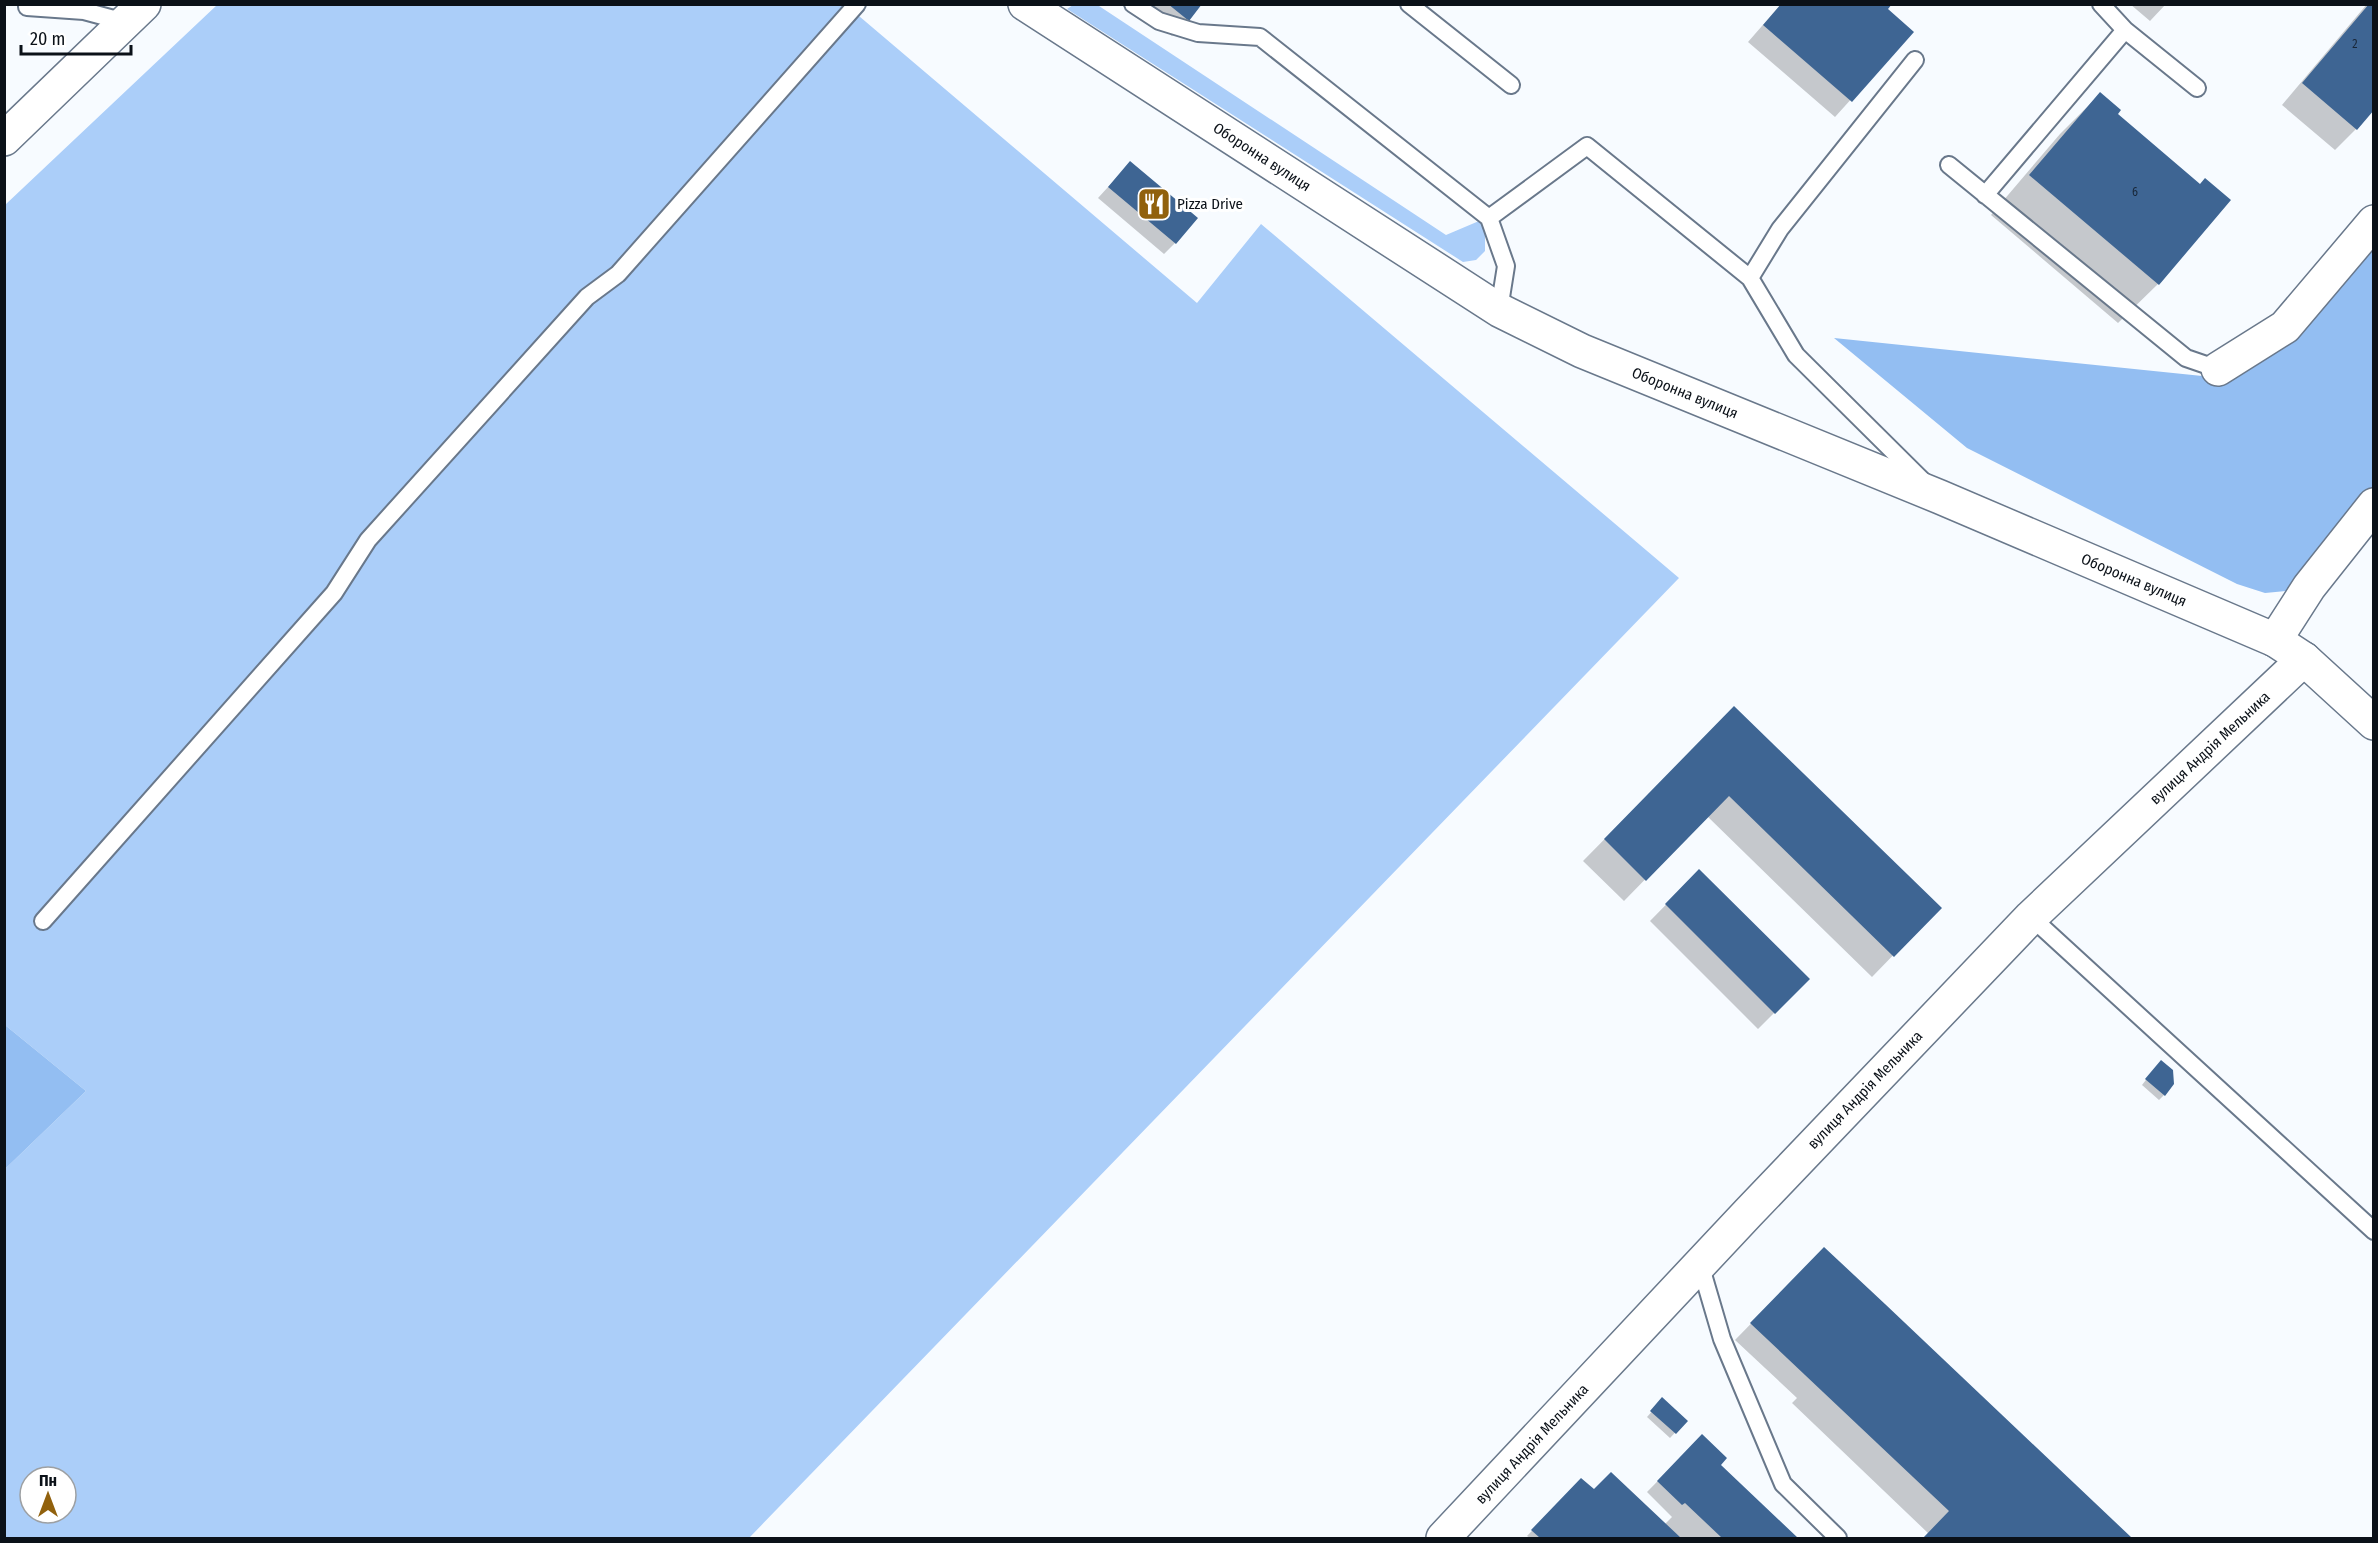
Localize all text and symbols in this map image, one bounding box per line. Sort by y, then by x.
scale bar [21,18,130,56]
text: 20 m [30,28,65,50]
house number: 2 [2352,37,2358,51]
street label: Оборонна вулиця [1210,119,1314,195]
house number: 6 [2132,185,2138,199]
restaurant icon: Pizza Drive [1136,186,1172,222]
place label: Pizza Drive [1177,195,1243,213]
street label: Оборонна вулиця [1629,364,1741,422]
street label: Оборонна вулиця [2079,550,2189,610]
street label: вулиця Андрія Мельника [2146,688,2274,808]
street label: вулиця Андрія Мельника [1804,1027,1926,1153]
street label: вулиця Андрія Мельника [1472,1380,1592,1508]
north arrow [18,1465,78,1525]
text: Пн [39,1471,57,1490]

